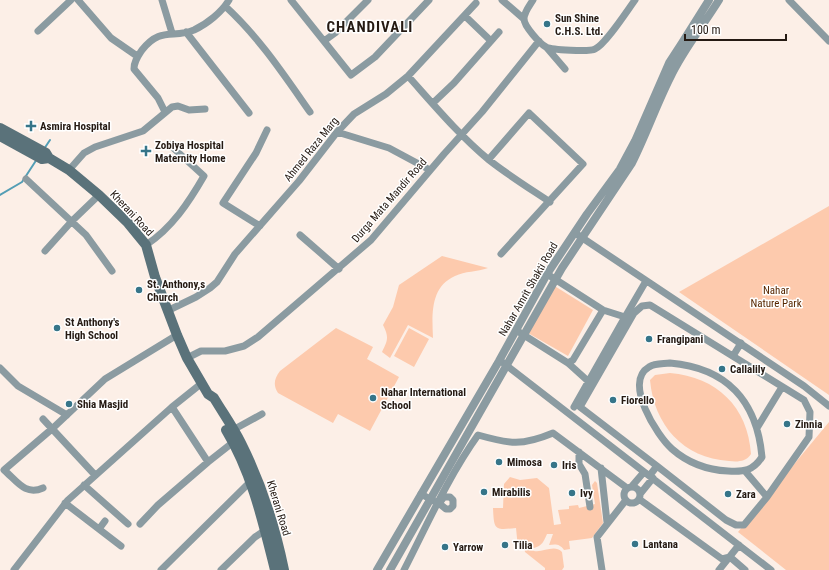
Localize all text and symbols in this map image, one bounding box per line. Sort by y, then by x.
place label: Sun Shine C.H.S. Ltd. [555,12,603,38]
scale bar [685,16,786,42]
district label: CHANDIVALI [327,18,413,36]
marker: Sun Shine C.H.S. Ltd. [542,19,552,29]
text: 100 m [691,23,721,37]
street label: Ahmed Raza Marg [281,115,341,184]
marker: Asmira Hospital [25,120,37,132]
place label: Asmira Hospital [40,120,111,133]
place label: Zobiya Hospital Maternity Home [155,139,225,165]
marker: Zobiya Hospital Maternity Home [140,145,152,157]
street label: Durga Mata Mandir Road [349,155,430,245]
street label: Kherani Road [107,188,156,239]
street label: Nahar Amrit Shakti Road [496,240,561,339]
place label: St. Anthony,s Church [147,278,205,304]
park label: Nahar Nature Park [750,284,802,310]
marker: St. Anthony,s Church [134,285,144,295]
place label: St Anthony's High School [65,316,120,342]
marker: St Anthony's High School [52,323,62,333]
place label: Frangipani [657,333,704,346]
marker: Frangipani [644,334,654,344]
place label: Callalily [730,363,765,376]
marker: Callalily [717,364,727,374]
place label: Nahar International School [381,386,466,412]
marker: Nahar International School [368,393,378,403]
place label: Fiorello [621,394,655,407]
marker: Fiorello [608,395,618,405]
place label: Shia Masjid [77,398,128,411]
marker: Shia Masjid [64,399,74,409]
place label: Zinnia [795,418,822,431]
marker: Zinnia [782,419,792,429]
place label: Mimosa [507,456,542,469]
marker: Mimosa [494,457,504,467]
place label: Iris [562,459,576,472]
marker: Iris [549,460,559,470]
street label: Kherani Road [264,479,293,537]
place label: Mirabilis [492,486,531,499]
marker: Mirabilis [479,487,489,497]
place label: Ivy [580,487,593,500]
marker: Ivy [567,488,577,498]
place label: Zara [736,488,756,501]
marker: Zara [723,489,733,499]
place label: Lantana [643,538,678,551]
place label: Tilia [513,539,532,552]
marker: Lantana [630,539,640,549]
marker: Tilia [500,540,510,550]
place label: Yarrow [453,541,483,554]
marker: Yarrow [440,542,450,552]

